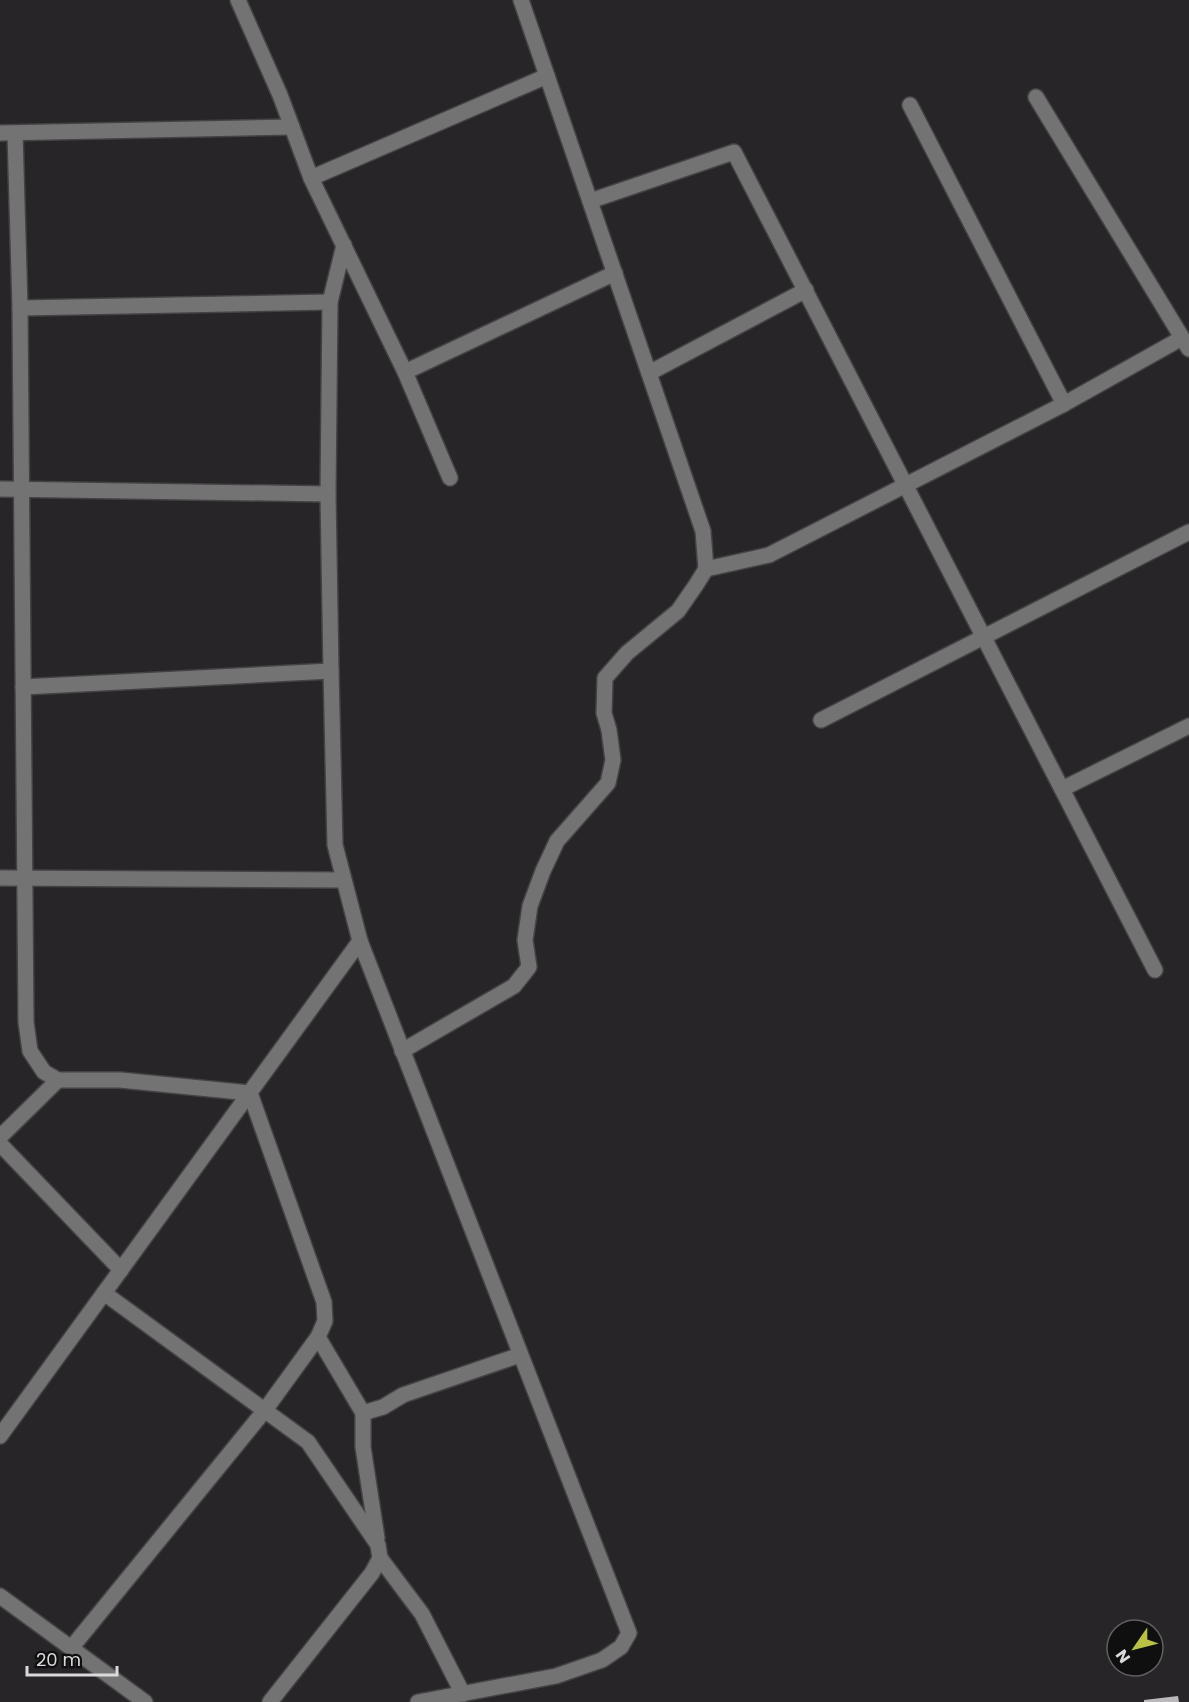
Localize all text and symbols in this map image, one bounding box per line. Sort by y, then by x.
north arrow [1105,1618,1165,1678]
scale bar [27,1639,117,1677]
text: N [1110,1645,1136,1668]
text: 20 m [36,1647,81,1672]

